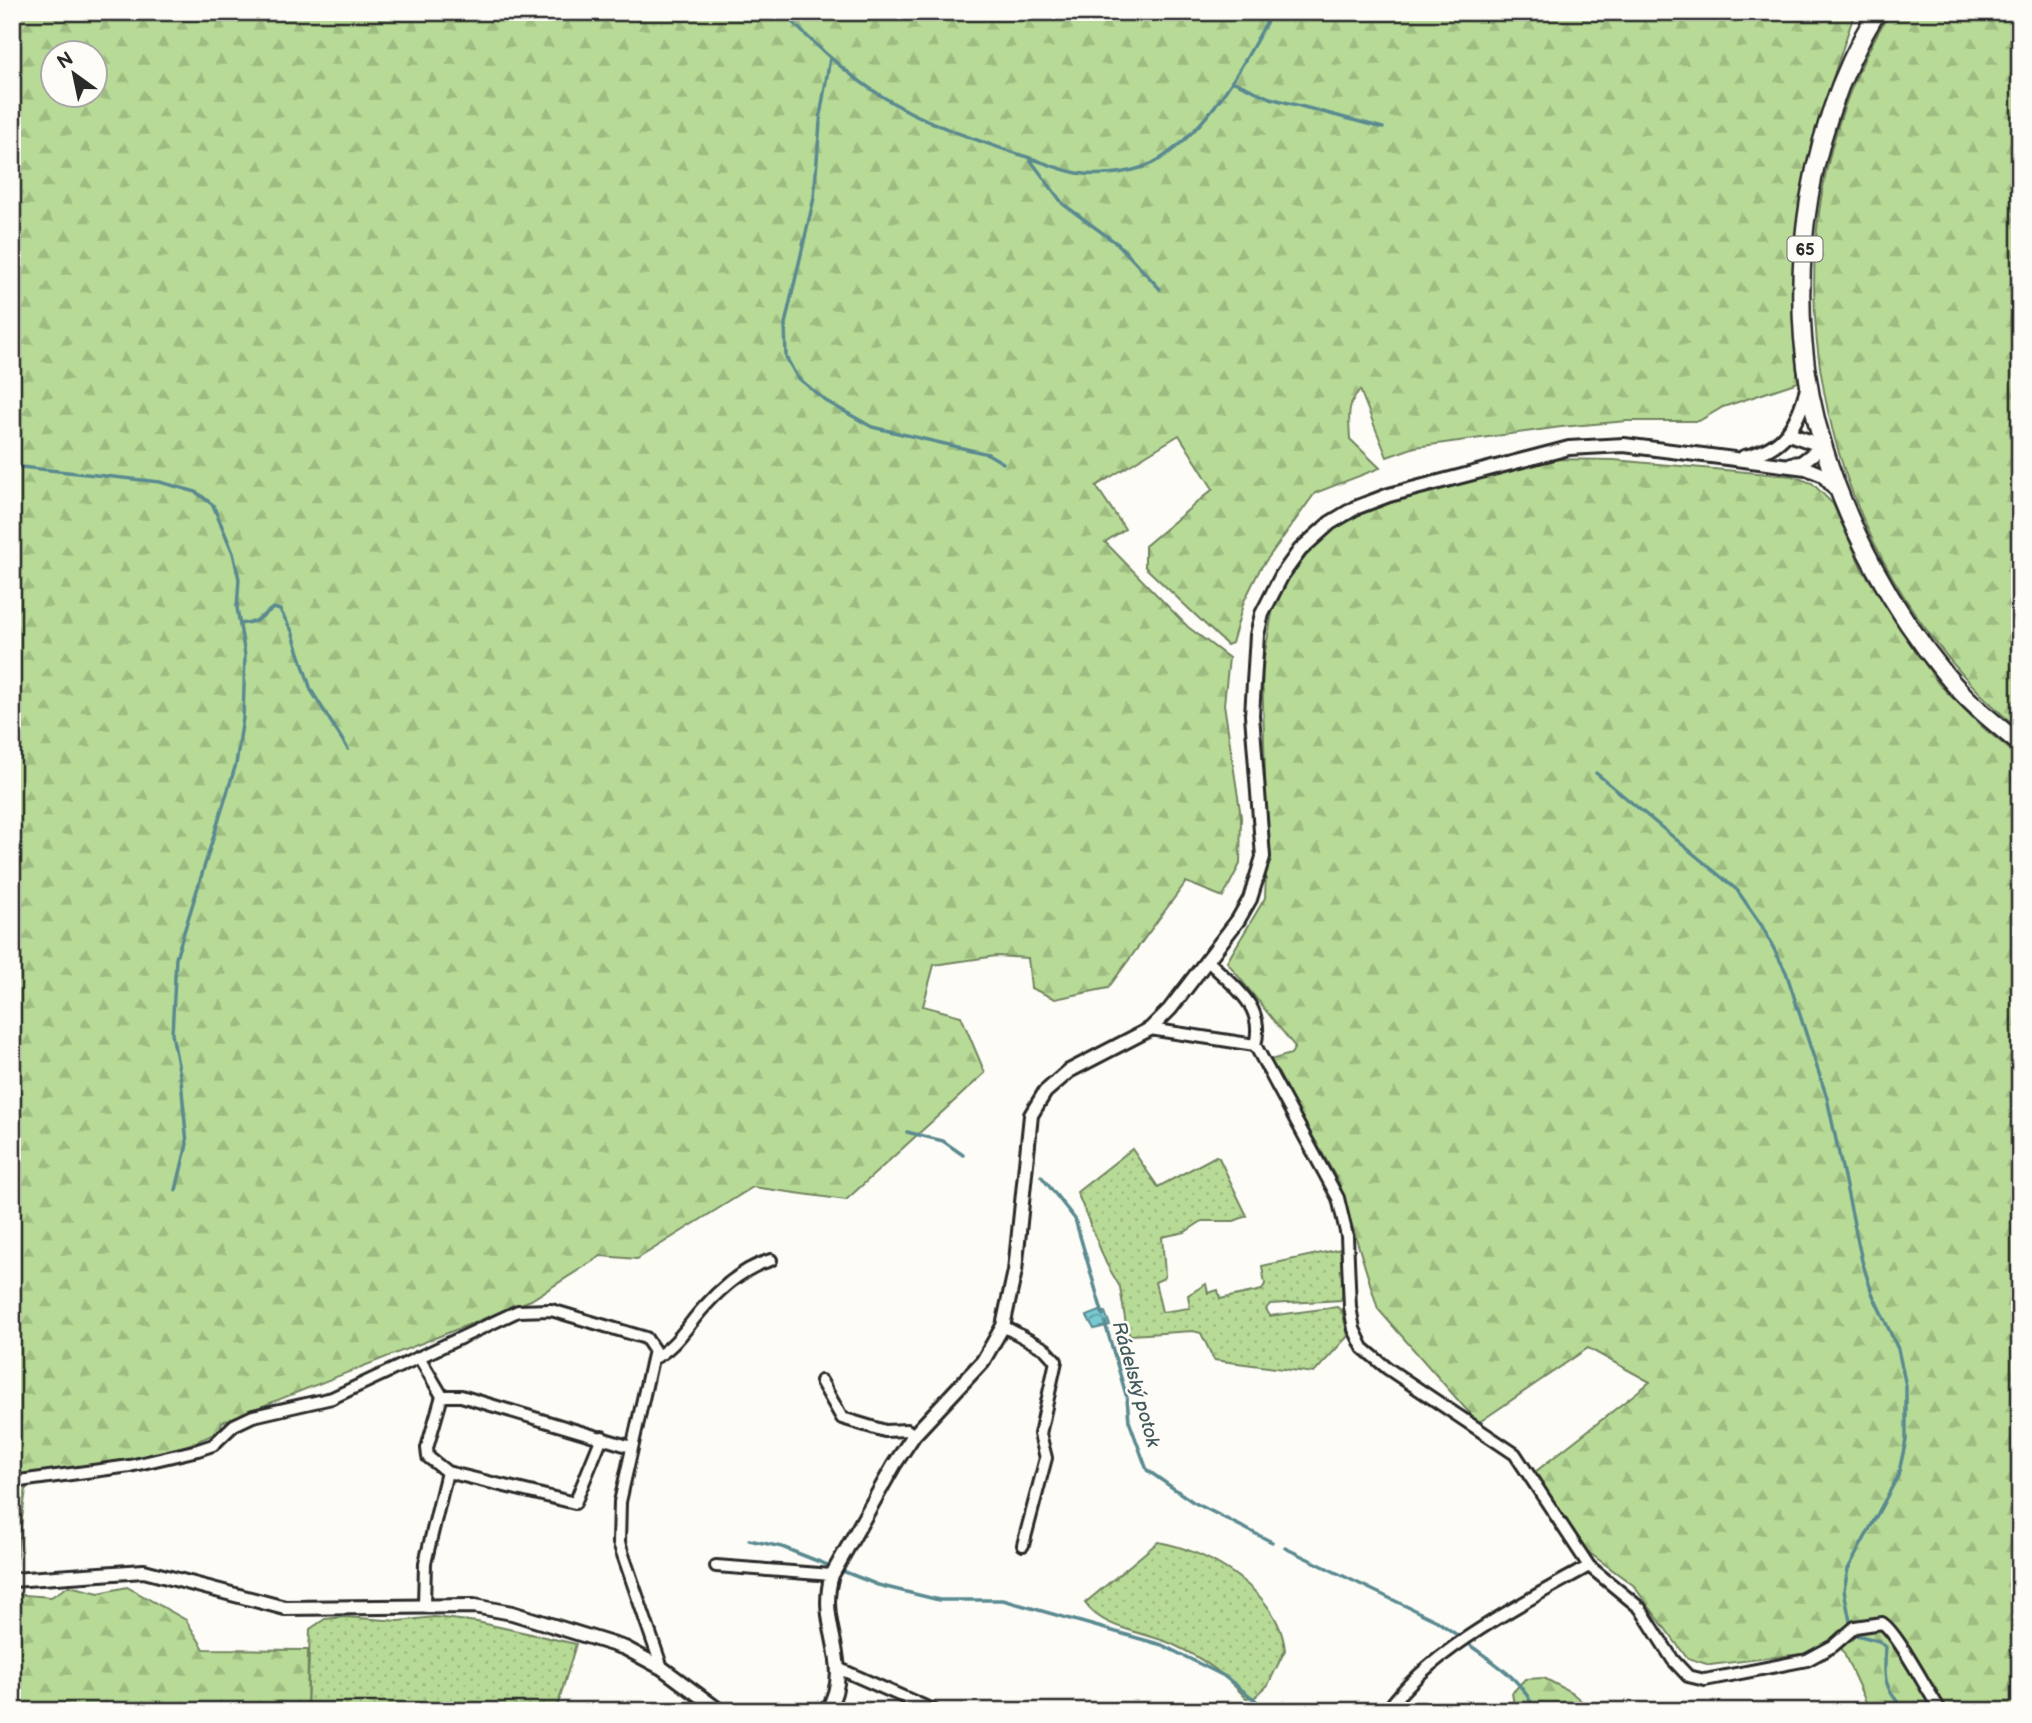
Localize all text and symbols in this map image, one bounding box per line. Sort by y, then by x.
north arrow [38,38,108,108]
text: N [53,47,78,75]
road number: 65 [1787,236,1822,262]
water label: Rádelský potok [1107,1319,1165,1451]

